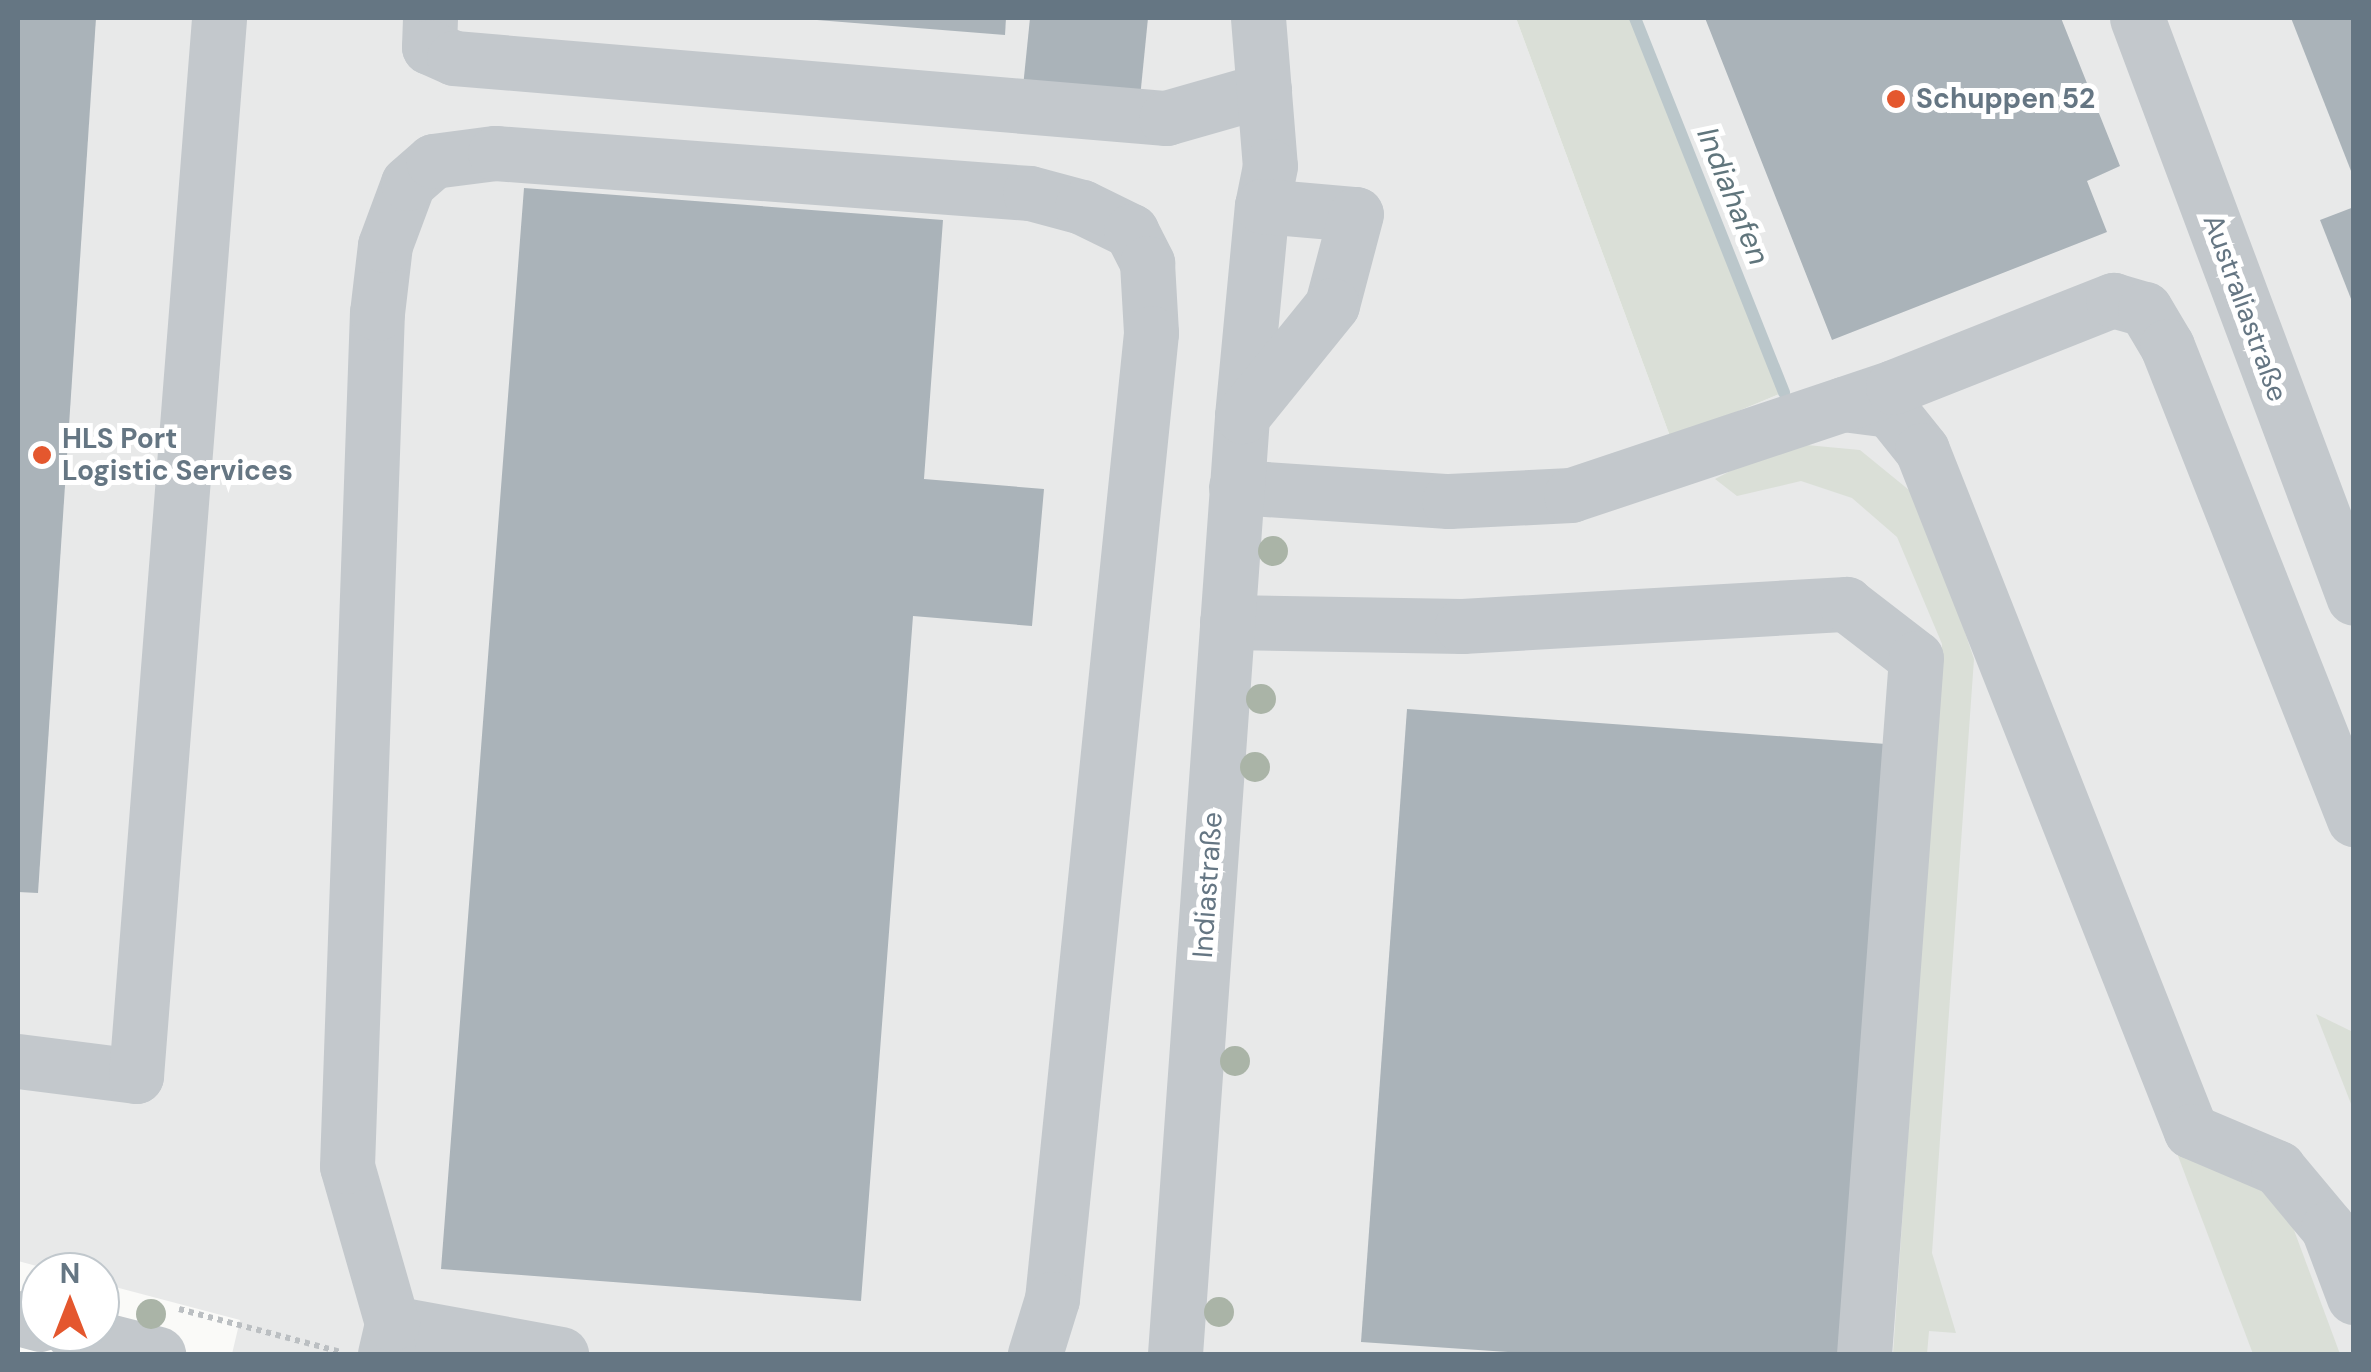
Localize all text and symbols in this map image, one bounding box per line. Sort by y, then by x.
place label: Schuppen 52 [1916,82,2095,116]
marker: Schuppen 52 [1885,88,1907,110]
water label: Indiahafen [1689,122,1777,270]
street label: Australiastraße [2196,210,2294,406]
place label: HLS Port Logistic Services [62,422,293,488]
marker: HLS Port Logistic Services [31,444,53,466]
street label: Indiastraße [1186,811,1230,959]
north arrow [20,1252,120,1352]
text: N [60,1255,80,1292]

